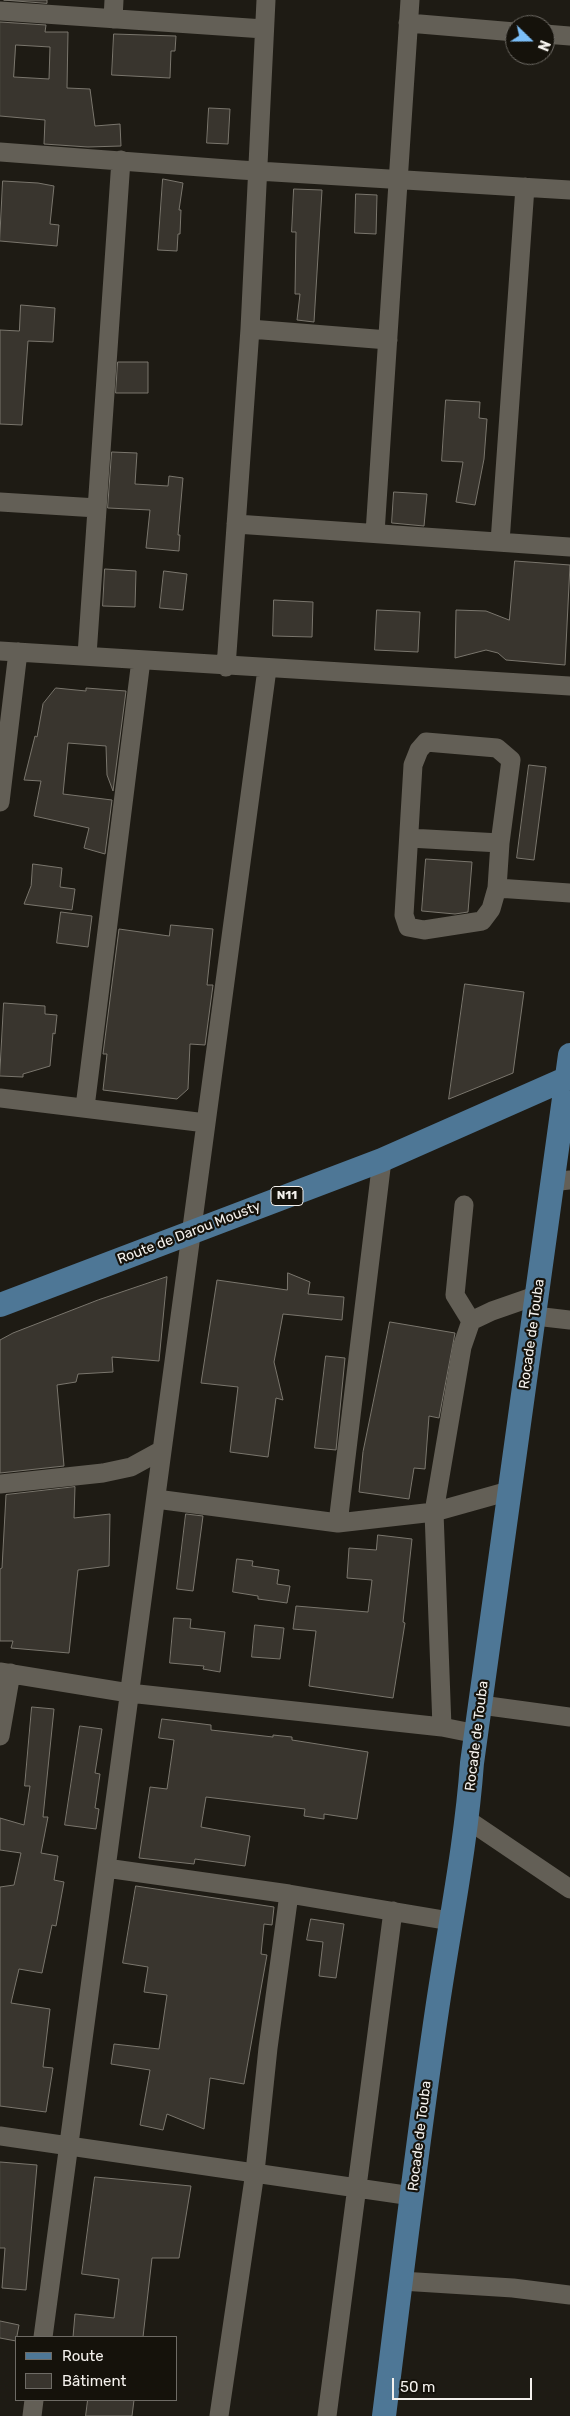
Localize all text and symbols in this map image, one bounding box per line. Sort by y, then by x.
north arrow [505,15,555,65]
text: N [534,38,553,53]
road number: N11 [271,1186,303,1206]
street label: Route de Darou Mousty [115,1198,263,1268]
street label: Rocade de Touba [516,1278,548,1390]
street label: Rocade de Touba [462,1680,492,1792]
street label: Rocade de Touba [405,2080,435,2192]
legend [15,2336,178,2401]
text: Route [62,2347,104,2365]
scale bar [395,2368,535,2400]
text: Bâtiment [62,2372,126,2390]
text: 50 m [400,2378,435,2396]

